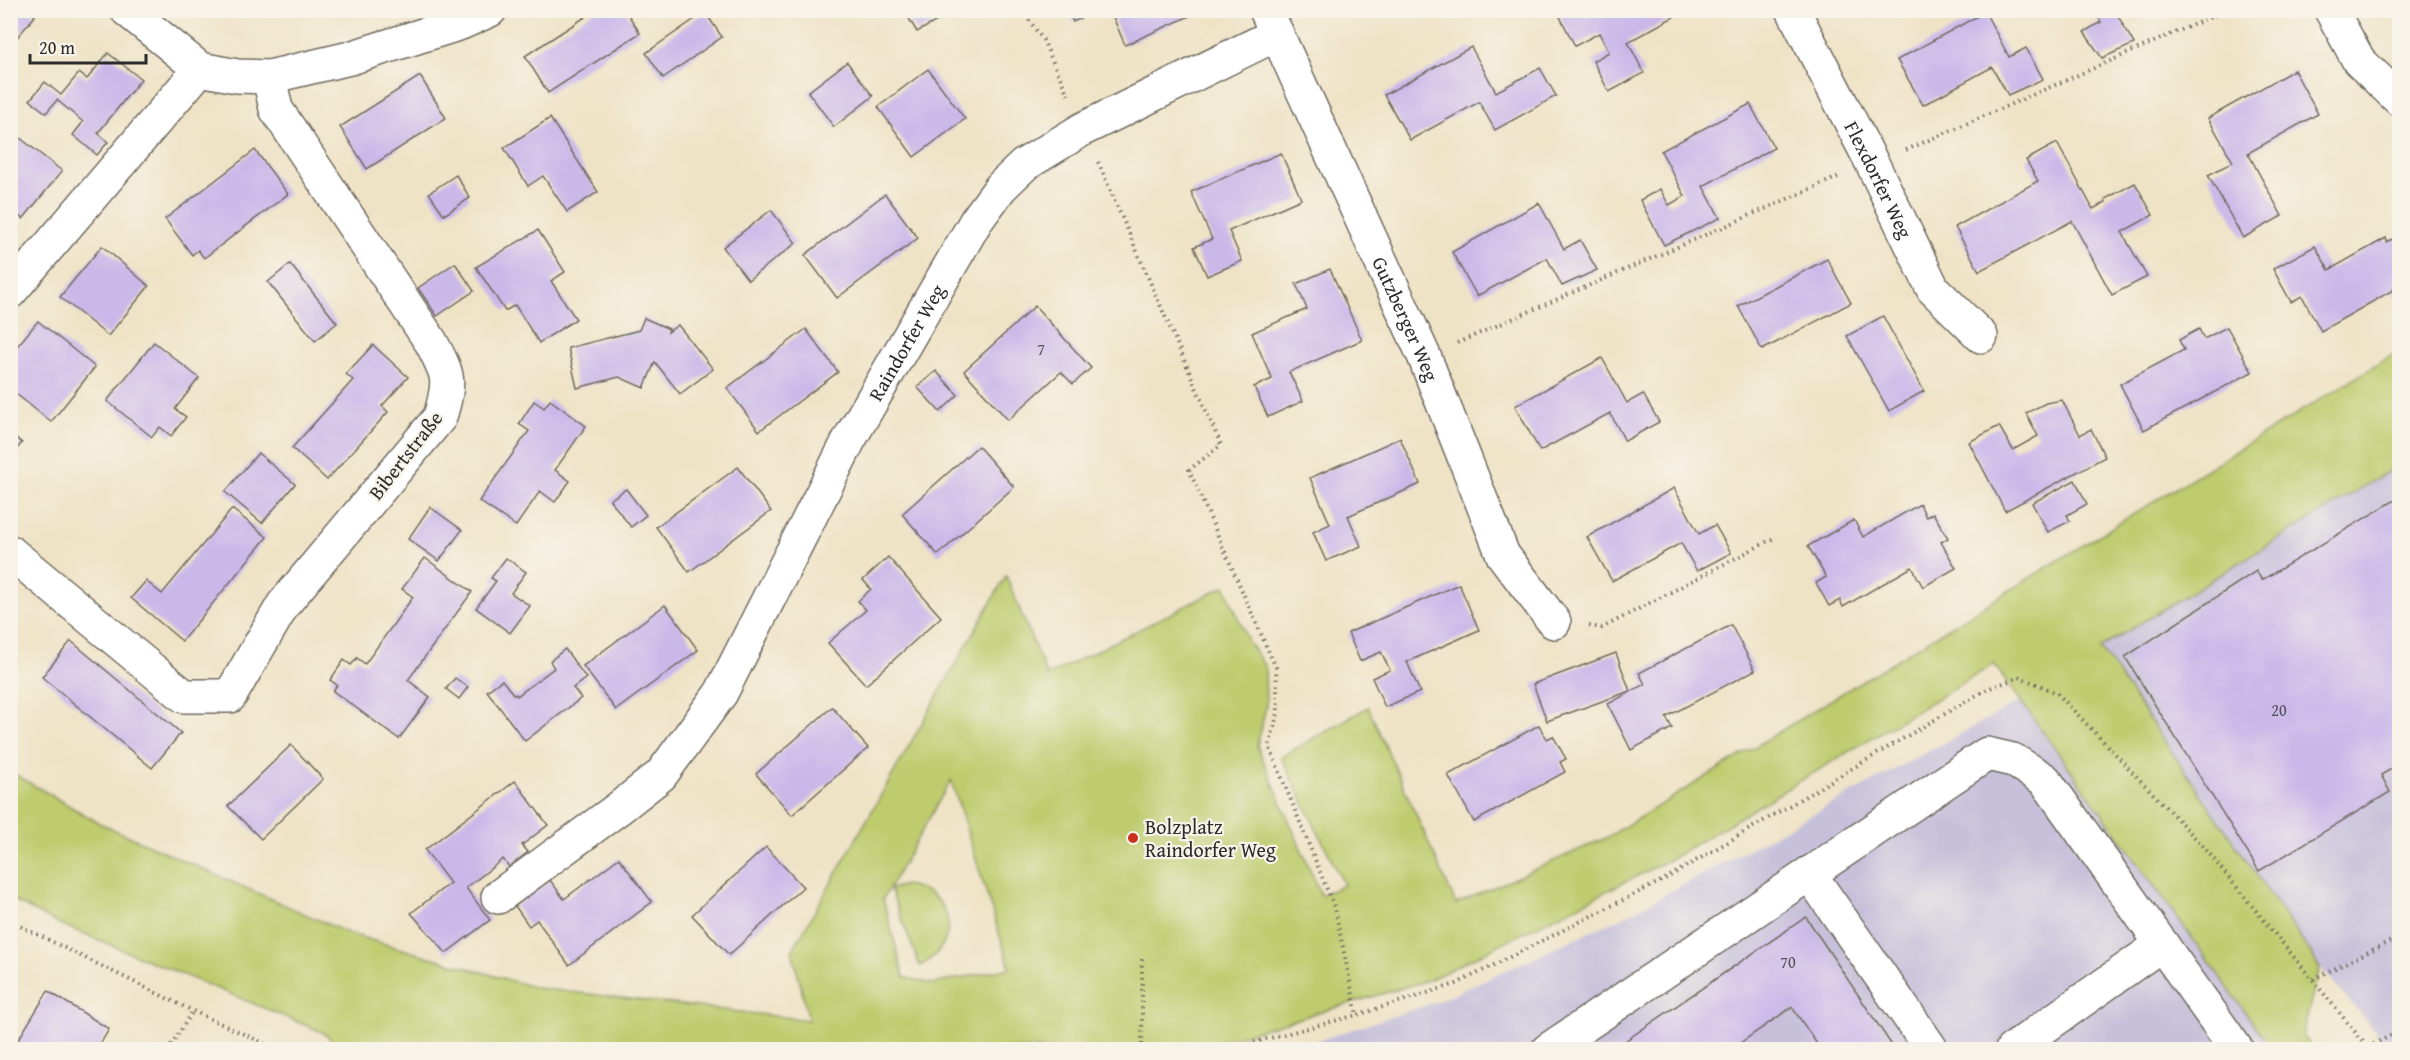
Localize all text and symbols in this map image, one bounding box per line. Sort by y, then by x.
scale bar [30,27,146,65]
text: 20 m [39,34,75,61]
street label: Flexdorfer Weg [1838,115,1921,243]
street label: Gutzberger Weg [1366,251,1447,385]
street label: Raindorfer Weg [860,278,951,406]
house number: 7 [1037,337,1045,361]
street label: Bibertstraße [361,404,449,506]
house number: 20 [2271,698,2287,722]
place label: Bolzplatz Raindorfer Weg [1145,812,1276,864]
marker: Bolzplatz Raindorfer Weg [1126,831,1140,845]
house number: 70 [1780,950,1796,974]

